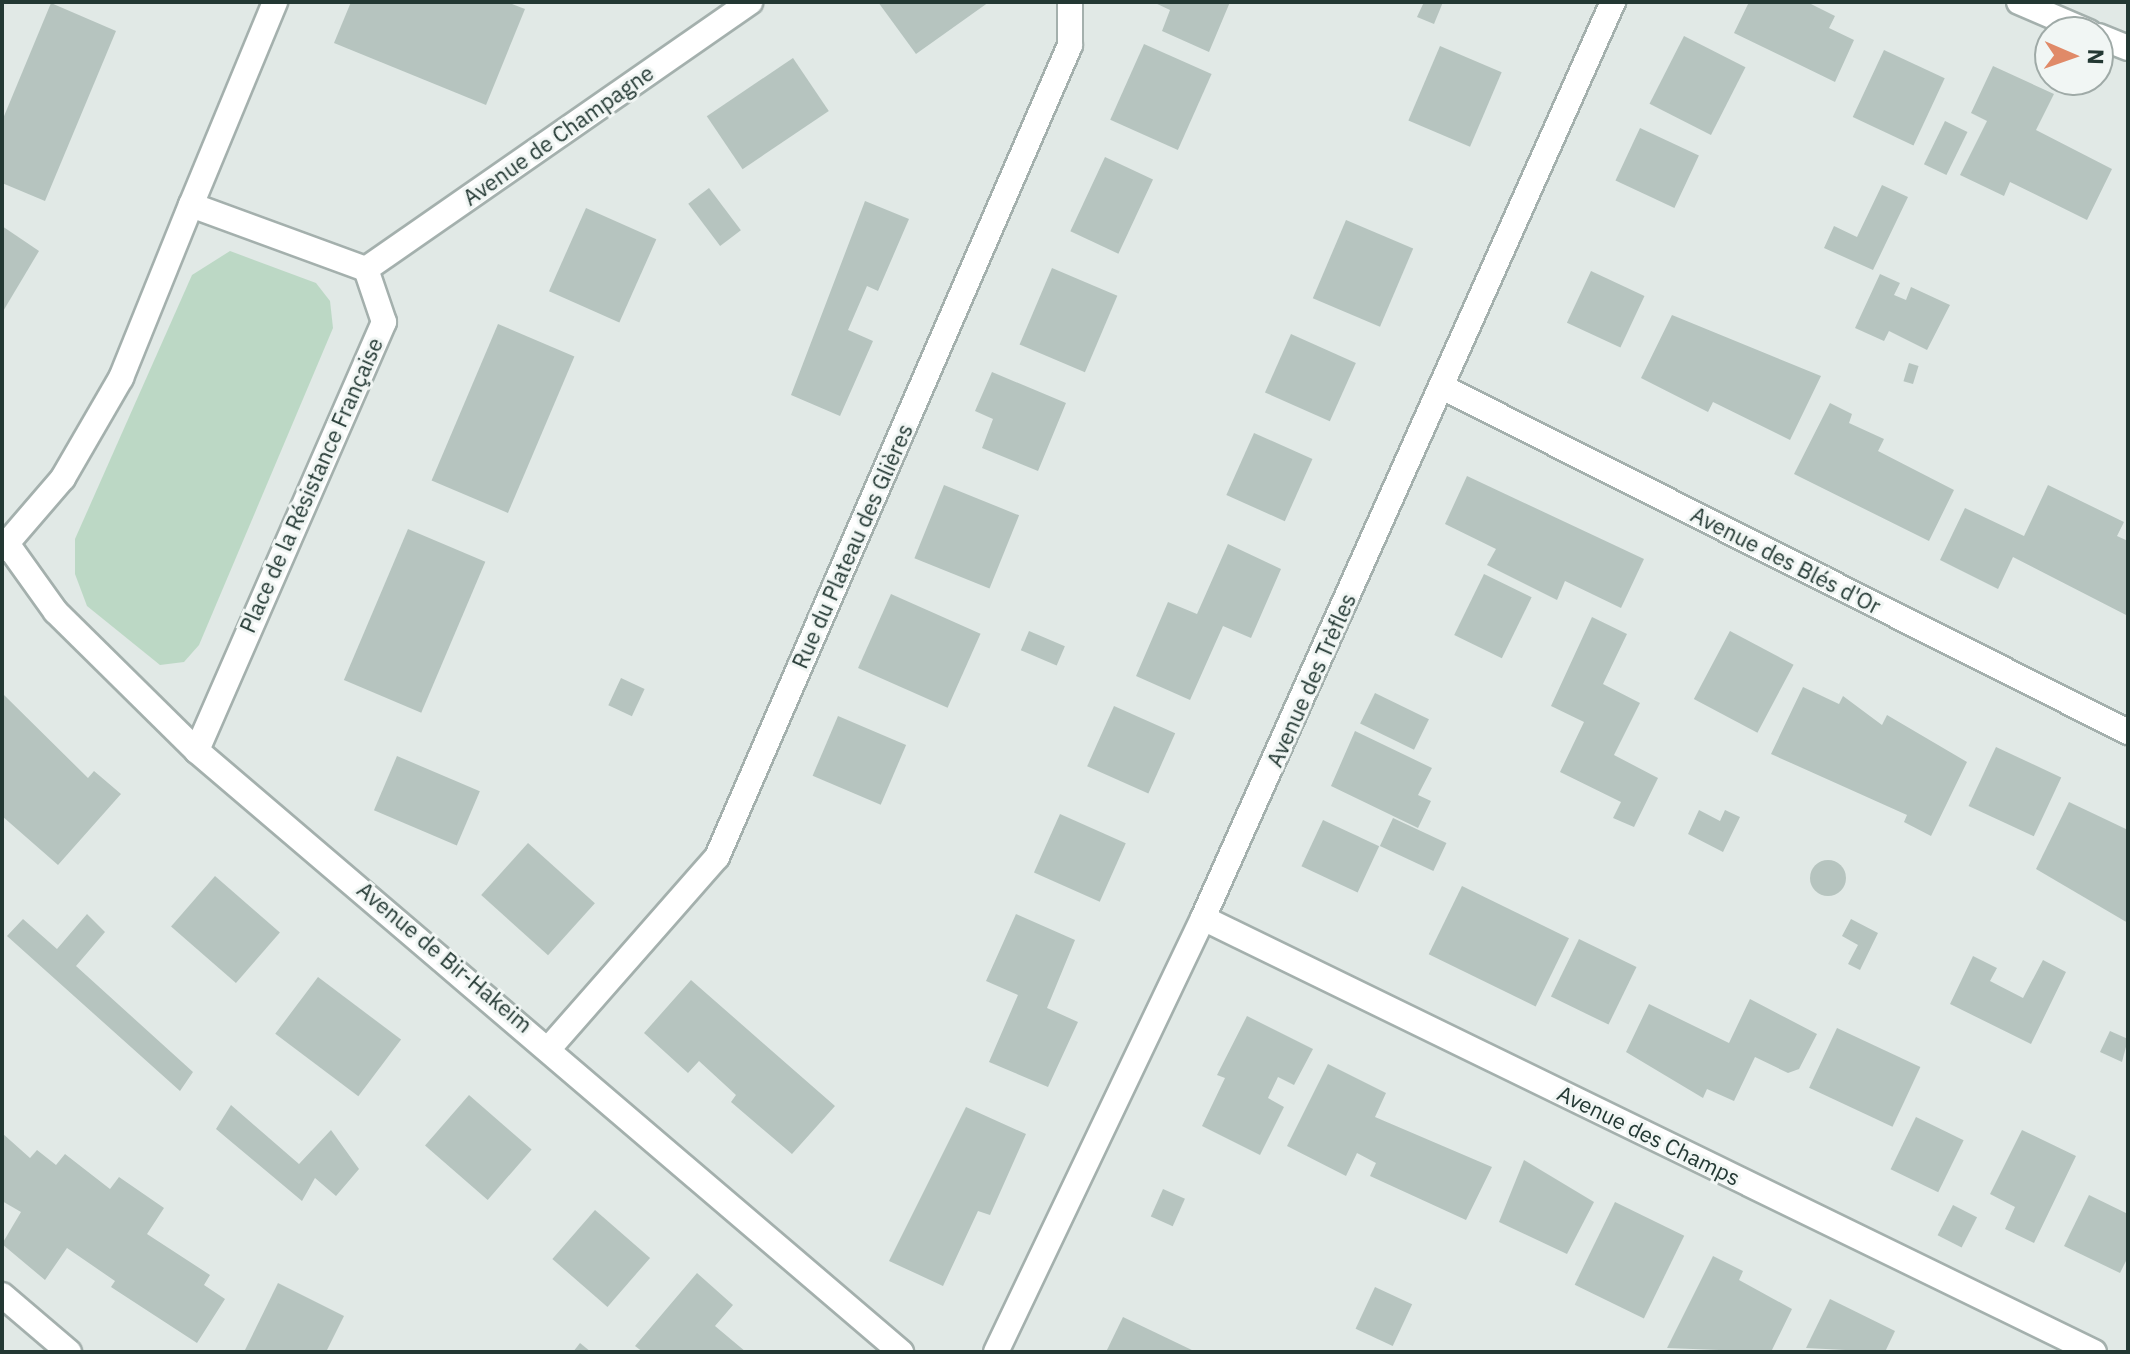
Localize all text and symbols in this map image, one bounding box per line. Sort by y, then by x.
north arrow [2034,16,2114,96]
text: N [2082,48,2111,65]
street label: Avenue de Champagne [458,59,658,211]
street label: Place de la Résistance Française [234,333,388,637]
street label: Rue du Plateau des Glières [786,420,918,672]
street label: Avenue des Blés d'Or [1687,501,1885,619]
street label: Avenue des Trèfles [1261,589,1361,771]
street label: Avenue de Bir-Hakeim [352,876,538,1038]
street label: Avenue des Champs [1553,1079,1745,1191]

